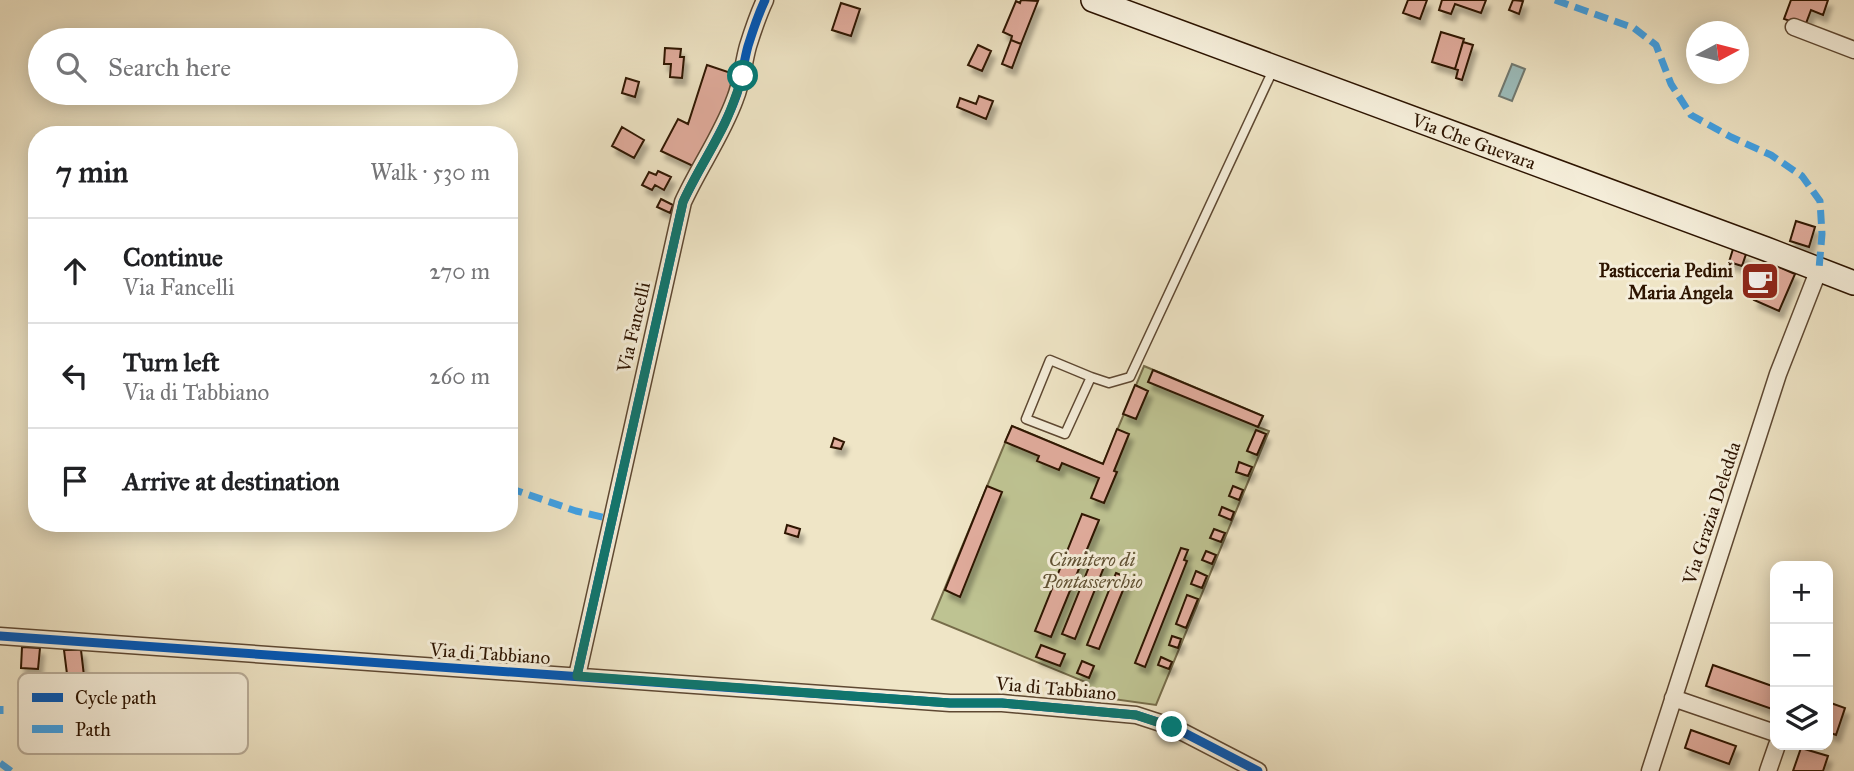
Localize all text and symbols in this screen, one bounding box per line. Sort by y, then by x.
north arrow [1686,21,1749,84]
search box [28,28,518,105]
icon: search [52,48,90,86]
text: Search here [108,51,231,83]
route start [727,60,758,91]
street label: Via Che Guevara [1408,108,1540,175]
text: 7 min [56,154,128,190]
text: Walk · 530 m [370,158,490,186]
text: Continue [123,241,223,273]
icon: ahead [56,252,94,290]
text: 270 m [429,257,490,285]
place label: Pasticceria Pedini Maria Angela [1599,259,1734,305]
cafe icon: Pasticceria Pedini Maria Angela [1739,260,1781,302]
text: Via Fancelli [123,273,235,301]
street label: Via Fancelli [612,280,655,376]
text: Turn left [123,346,219,378]
icon: left [56,357,94,395]
text: 260 m [429,362,490,390]
text: Via di Tabbiano [123,378,269,406]
street label: Via Grazia Deledda [1677,438,1746,588]
icon: arrive [56,462,94,500]
text: Arrive at destination [123,465,340,497]
park label: Cimitero di Pontasserchio [1041,548,1143,593]
map controls [1770,561,1833,750]
button: + [1770,561,1833,624]
button: − [1770,624,1833,687]
street label: Via di Tabbiano [428,638,551,669]
street label: Via di Tabbiano [994,672,1117,705]
legend [18,673,248,754]
text: Cycle path [75,686,157,709]
button: layers [1770,687,1833,750]
route end [1156,711,1187,742]
text: Path [75,718,111,741]

